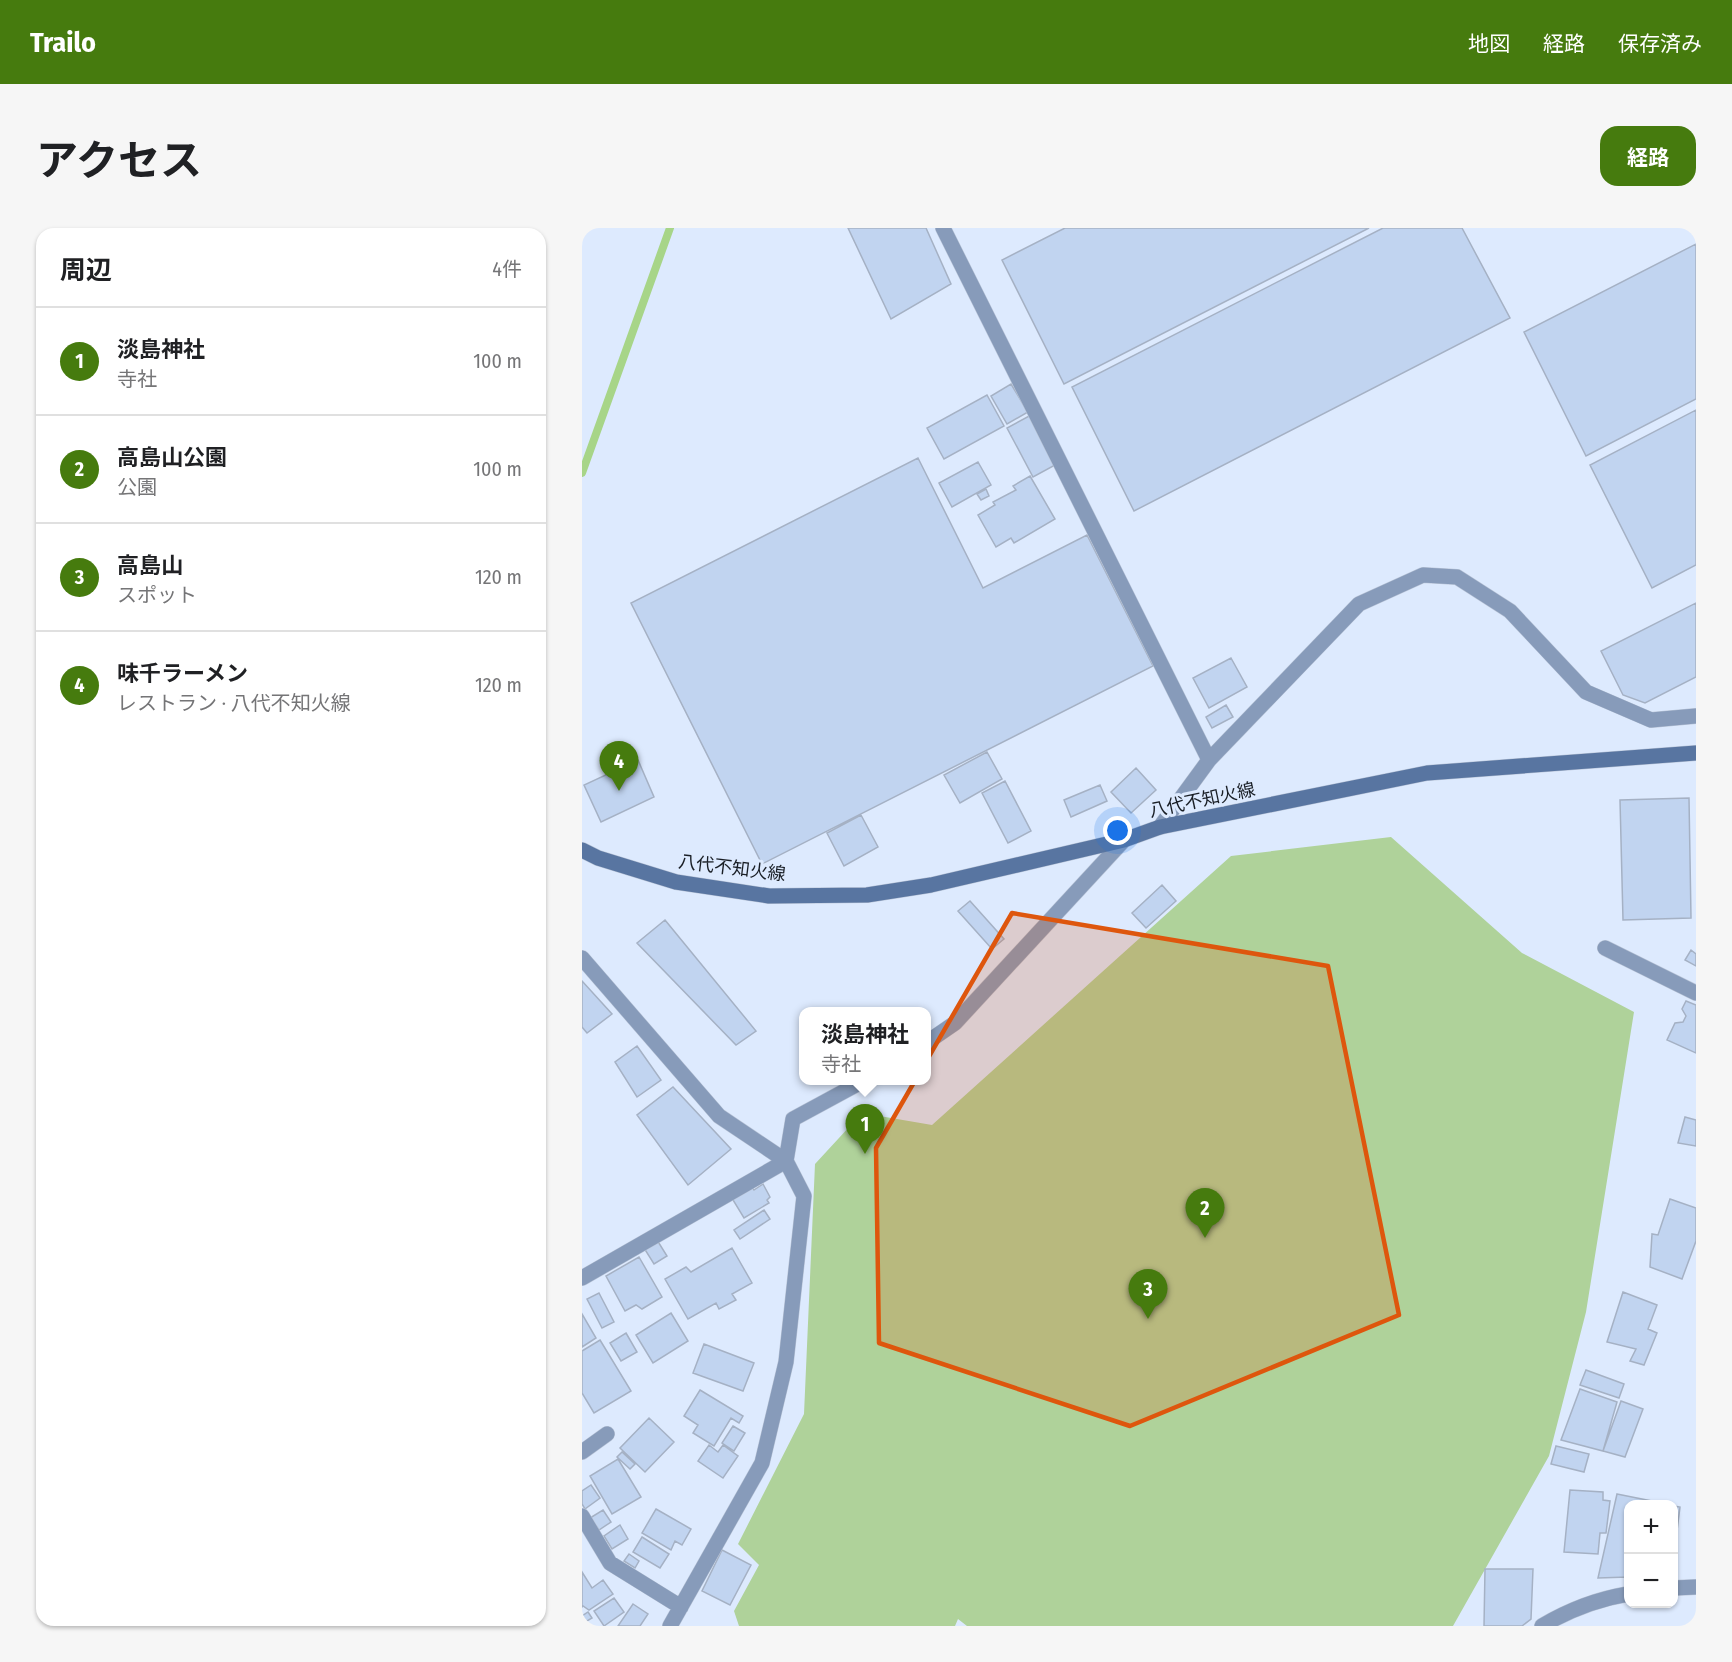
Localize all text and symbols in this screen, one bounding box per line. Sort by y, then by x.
text: Trailo [30,26,96,59]
text: 地図 [1468,31,1510,57]
text: 経路 [1543,31,1585,57]
text: 保存済み [1618,31,1702,57]
button: 経路 [1600,126,1696,186]
text: アクセス [36,136,202,186]
text: 周辺 [60,255,112,286]
text: 4件 [492,257,522,281]
text: 淡島神社 [117,336,205,363]
text: 1 [75,349,84,373]
text: 100 m [473,349,522,373]
text: 寺社 [117,367,157,391]
text: 高島山公園 [117,444,227,471]
text: 2 [75,457,84,481]
text: 100 m [473,457,522,481]
text: 公園 [117,475,157,499]
text: 高島山 [117,552,183,579]
text: 3 [75,565,84,589]
text: 120 m [475,565,522,589]
text: スポット [117,583,197,607]
text: 味千ラーメン [117,660,248,687]
text: 4 [74,673,85,697]
text: 120 m [475,673,522,697]
text: レストラン · 八代不知火線 [117,691,351,715]
pin: 4 [600,742,639,791]
street label: 八代不知火線 [1147,778,1257,822]
your location [1103,816,1132,845]
street label: 八代不知火線 [677,851,787,885]
popup [799,1007,931,1085]
text: 淡島神社 [821,1021,909,1048]
text: 寺社 [821,1052,861,1076]
pin: 1 [846,1104,884,1154]
pin: 2 [1186,1188,1224,1238]
pin: 3 [1128,1270,1168,1319]
map controls [1624,1500,1678,1608]
button: + [1624,1500,1678,1554]
button: − [1624,1554,1678,1608]

